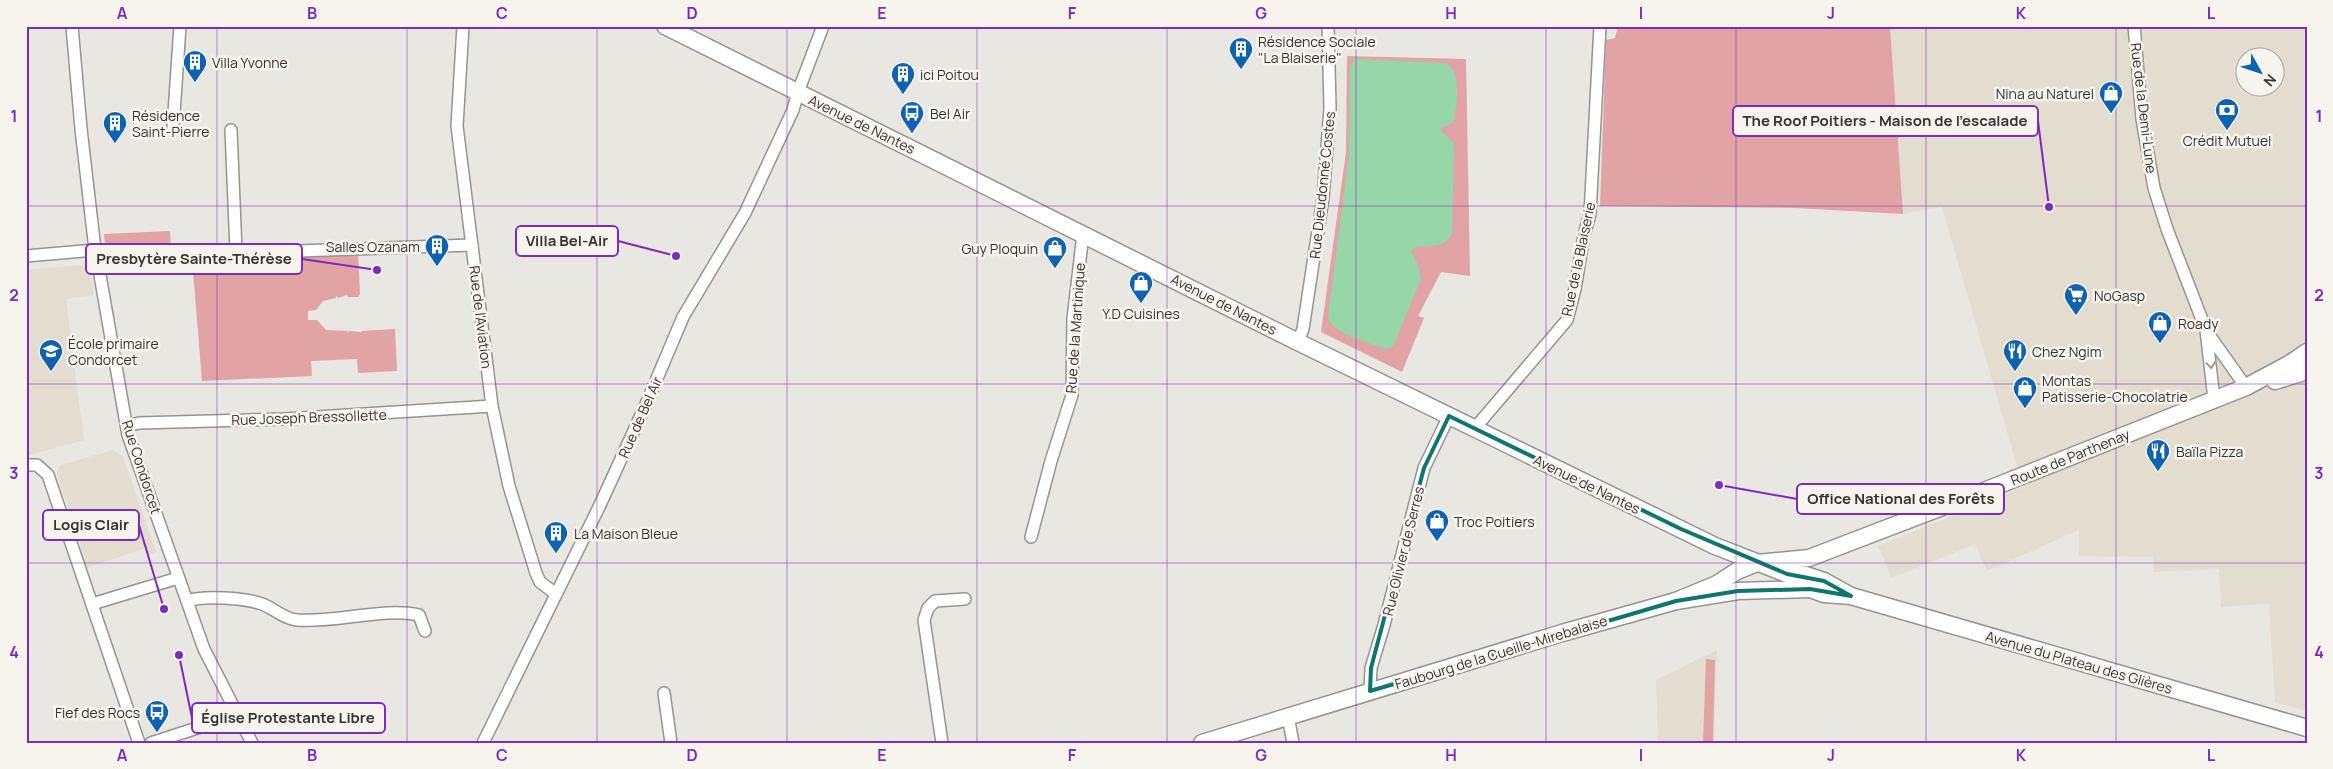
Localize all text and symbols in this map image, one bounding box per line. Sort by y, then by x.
text: A [117,2,128,24]
text: B [307,2,317,24]
text: C [496,2,508,24]
text: D [686,2,698,24]
text: E [877,2,887,24]
text: F [1068,2,1077,24]
text: G [1255,2,1267,24]
text: H [1445,2,1457,24]
text: I [1639,2,1643,24]
text: J [1827,2,1835,24]
text: K [2016,2,2027,24]
text: L [2207,2,2216,24]
place label: Résidence Sociale "La Blaiserie" [1258,32,1376,67]
building icon: Résidence Sociale "La Blaiserie" [1228,36,1254,70]
street label: Rue de la Demi-Lune [2127,42,2161,174]
north arrow [2236,48,2286,98]
building icon: Villa Yvonne [182,49,208,83]
place label: Villa Yvonne [212,53,288,72]
building icon: ici Poitou [890,61,916,95]
place label: ici Poitou [920,65,979,84]
text: N [2260,71,2281,91]
shop icon: Nina au Naturel [2098,80,2124,114]
place label: Nina au Naturel [1996,84,2094,103]
street label: Avenue de Nantes [805,90,919,158]
bank icon: Crédit Mutuel [2214,97,2240,131]
bus stop icon: Bel Air [899,100,925,134]
place label: Bel Air [930,104,970,123]
text: 1 [10,105,18,127]
text: 1 [2315,105,2323,127]
place label: Résidence Saint-Pierre [132,106,210,141]
callout: The Roof Poitiers - Maison de l'escalade [1733,106,2038,136]
building icon: Résidence Saint-Pierre [102,110,128,144]
street label: Rue Dieudonné Costes [1305,110,1339,260]
text: The Roof Poitiers - Maison de l'escalade [1743,110,2027,131]
place label: Crédit Mutuel [2183,131,2271,150]
street label: Rue de la Blaiserie [1557,200,1599,318]
callout: Villa Bel-Air [516,226,618,256]
text: Villa Bel-Air [526,230,608,251]
building icon: Salles Ozanam [424,233,450,267]
shop icon: Guy Ploquin [1042,235,1068,269]
place label: Salles Ozanam [326,237,420,256]
place label: Guy Ploquin [961,239,1038,258]
callout: Presbytère Sainte-Thérèse [86,244,302,274]
text: Presbytère Sainte-Thérèse [96,248,292,269]
street label: Rue de la Martinique [1061,262,1089,394]
street label: Rue de l'Aviation [465,264,497,370]
street label: Avenue de Nantes [1168,269,1280,339]
shop icon: Y.D Cuisines [1128,270,1154,304]
supermarket icon: NoGasp [2063,282,2089,316]
text: 2 [9,284,19,306]
text: 2 [2314,284,2324,306]
place label: NoGasp [2094,286,2145,305]
place label: Y.D Cuisines [1102,304,1180,323]
shop icon: Roady [2147,310,2173,344]
place label: Roady [2178,314,2219,333]
place label: École primaire Condorcet [68,334,159,369]
school or university icon: École primaire Condorcet [38,338,64,372]
restaurant icon: Chez Ngim [2002,338,2028,372]
place label: Chez Ngim [2032,342,2102,361]
one-way arrow [2205,361,2215,369]
place label: Montas Patisserie-Chocolatrie [2042,371,2188,406]
street label: Rue de Bel Air [614,373,666,461]
shop icon: Montas Patisserie-Chocolatrie [2012,375,2038,409]
street label: Rue Joseph Bressollette [231,405,387,429]
street label: Rue Condorcet [118,418,166,517]
street label: Route de Parthenay [2008,424,2133,490]
restaurant icon: Baïla Pizza [2145,438,2171,472]
place label: Baïla Pizza [2176,442,2243,461]
street label: Avenue de Nantes [1530,450,1644,518]
text: 3 [9,462,19,484]
text: 3 [2314,462,2324,484]
street label: Rue Olivier de Serres [1378,484,1428,618]
callout: Office National des Forêts [1797,484,2004,514]
text: Office National des Forêts [1807,488,1995,509]
shop icon: Troc Poitiers [1424,508,1450,542]
callout: Logis Clair [43,510,139,540]
place label: Troc Poitiers [1454,512,1535,531]
text: Logis Clair [53,514,129,535]
building icon: La Maison Bleue [543,520,569,554]
place label: La Maison Bleue [574,524,678,543]
street label: Faubourg de la Cueille-Mirebalaise [1392,611,1610,693]
street label: Avenue du Plateau des Glières [1983,626,2175,698]
text: 4 [9,641,19,663]
text: 4 [2314,641,2324,663]
bus stop icon: Fief des Rocs [144,699,170,733]
place label: Fief des Rocs [55,703,140,722]
callout: Église Protestante Libre [192,703,385,733]
text: Église Protestante Libre [201,707,375,728]
text: A [117,744,128,766]
text: B [307,744,317,766]
text: C [496,744,508,766]
text: D [686,744,698,766]
text: E [877,744,887,766]
text: F [1068,744,1077,766]
text: G [1255,744,1267,766]
text: H [1445,744,1457,766]
text: I [1639,744,1643,766]
text: J [1827,744,1835,766]
text: K [2016,744,2027,766]
text: L [2207,744,2216,766]

